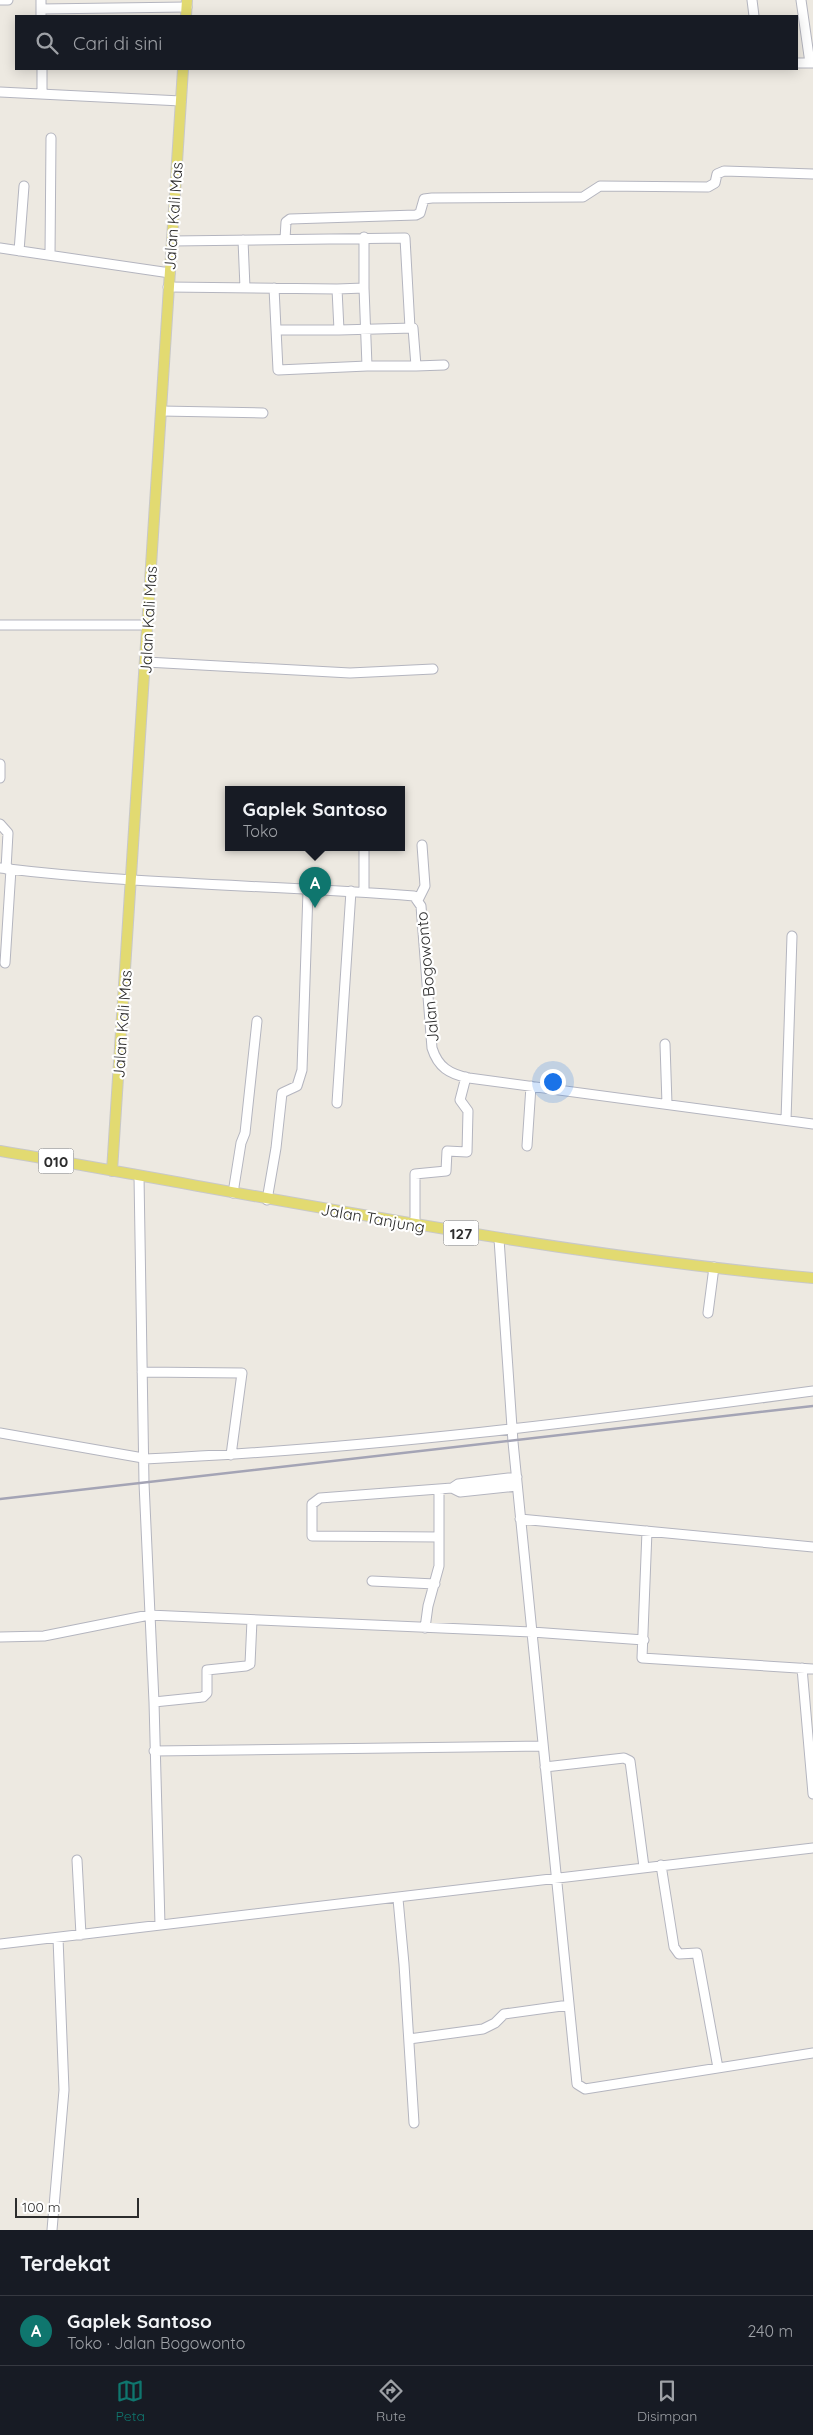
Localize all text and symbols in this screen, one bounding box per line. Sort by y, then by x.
search box [15,15,798,70]
icon: search [33,29,61,57]
text: Cari di sini [73,31,162,55]
street label: Jalan Kali Mas [159,161,187,271]
street label: Jalan Kali Mas [135,565,161,675]
popup [225,786,405,851]
text: Gaplek Santoso [243,797,387,821]
text: Toko [243,821,278,841]
pin: A [299,867,331,908]
street label: Jalan Bogowonto [411,911,443,1043]
street label: Jalan Kali Mas [108,969,136,1079]
your location [540,1069,566,1095]
road number: 010 [38,1148,74,1174]
street label: Jalan Tanjung [319,1199,427,1237]
road number: 127 [444,1220,478,1246]
scale bar [15,2195,139,2218]
text: 100 m [22,2198,60,2216]
text: Terdekat [20,2250,111,2276]
text: Gaplek Santoso [67,2309,212,2333]
text: A [31,2321,41,2341]
text: 240 m [747,2321,793,2341]
text: Toko · Jalan Bogowonto [67,2333,245,2353]
tab: Peta [116,2377,145,2425]
tab: Rute [376,2377,406,2425]
tab: Disimpan [637,2377,697,2425]

